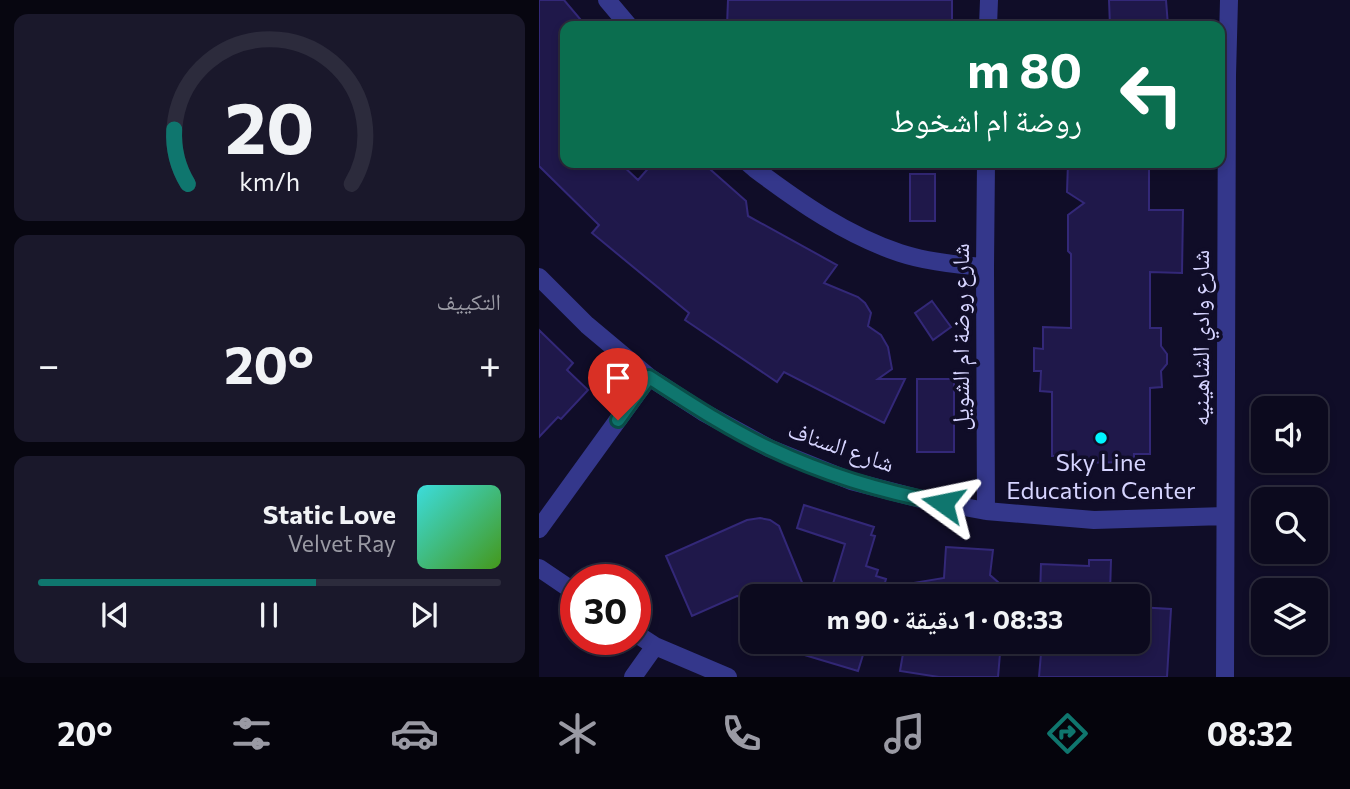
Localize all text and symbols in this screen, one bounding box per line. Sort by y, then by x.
text: 80 m [967,38,1082,98]
icon: left [1106,49,1197,140]
text: 20 [225,80,314,169]
text: روضة ام اشخوط [890,99,1082,139]
text: km/h [239,165,300,195]
street label: شارع روضة ام الشويل [945,243,977,431]
street label: شارع وادي الشاهينيه [1185,250,1220,426]
text: التكييف [436,287,501,315]
text: 20° [224,331,314,395]
text: − [38,340,60,387]
text: + [479,340,501,387]
pin [588,348,648,420]
icon: arrive [599,359,637,397]
map controls [1251,396,1328,655]
button: sound [1251,396,1328,473]
street label: شارع السناف [784,414,898,479]
marker: Sky Line Education Center [1093,430,1109,446]
place label: Sky Line Education Center [1006,447,1196,504]
position arrow [906,466,980,540]
button: search [1251,487,1328,564]
text: Static Love [263,498,396,529]
text: Velvet Ray [288,529,396,557]
speed limit sign: 30 [560,564,651,655]
button: layers [1251,578,1328,655]
icon: previous [96,596,134,634]
icon: pause [250,596,288,634]
icon: next [405,596,443,634]
text: 08:33 · 1 دقيقة · 90 m [827,603,1063,634]
icon: filters [227,709,276,758]
icon: car [390,709,439,758]
icon: climate [553,709,602,758]
icon: phone [717,709,766,758]
icon: music [880,709,929,758]
icon: directions [1043,709,1092,758]
text: 20° [57,713,112,753]
text: 08:32 [1207,713,1293,753]

